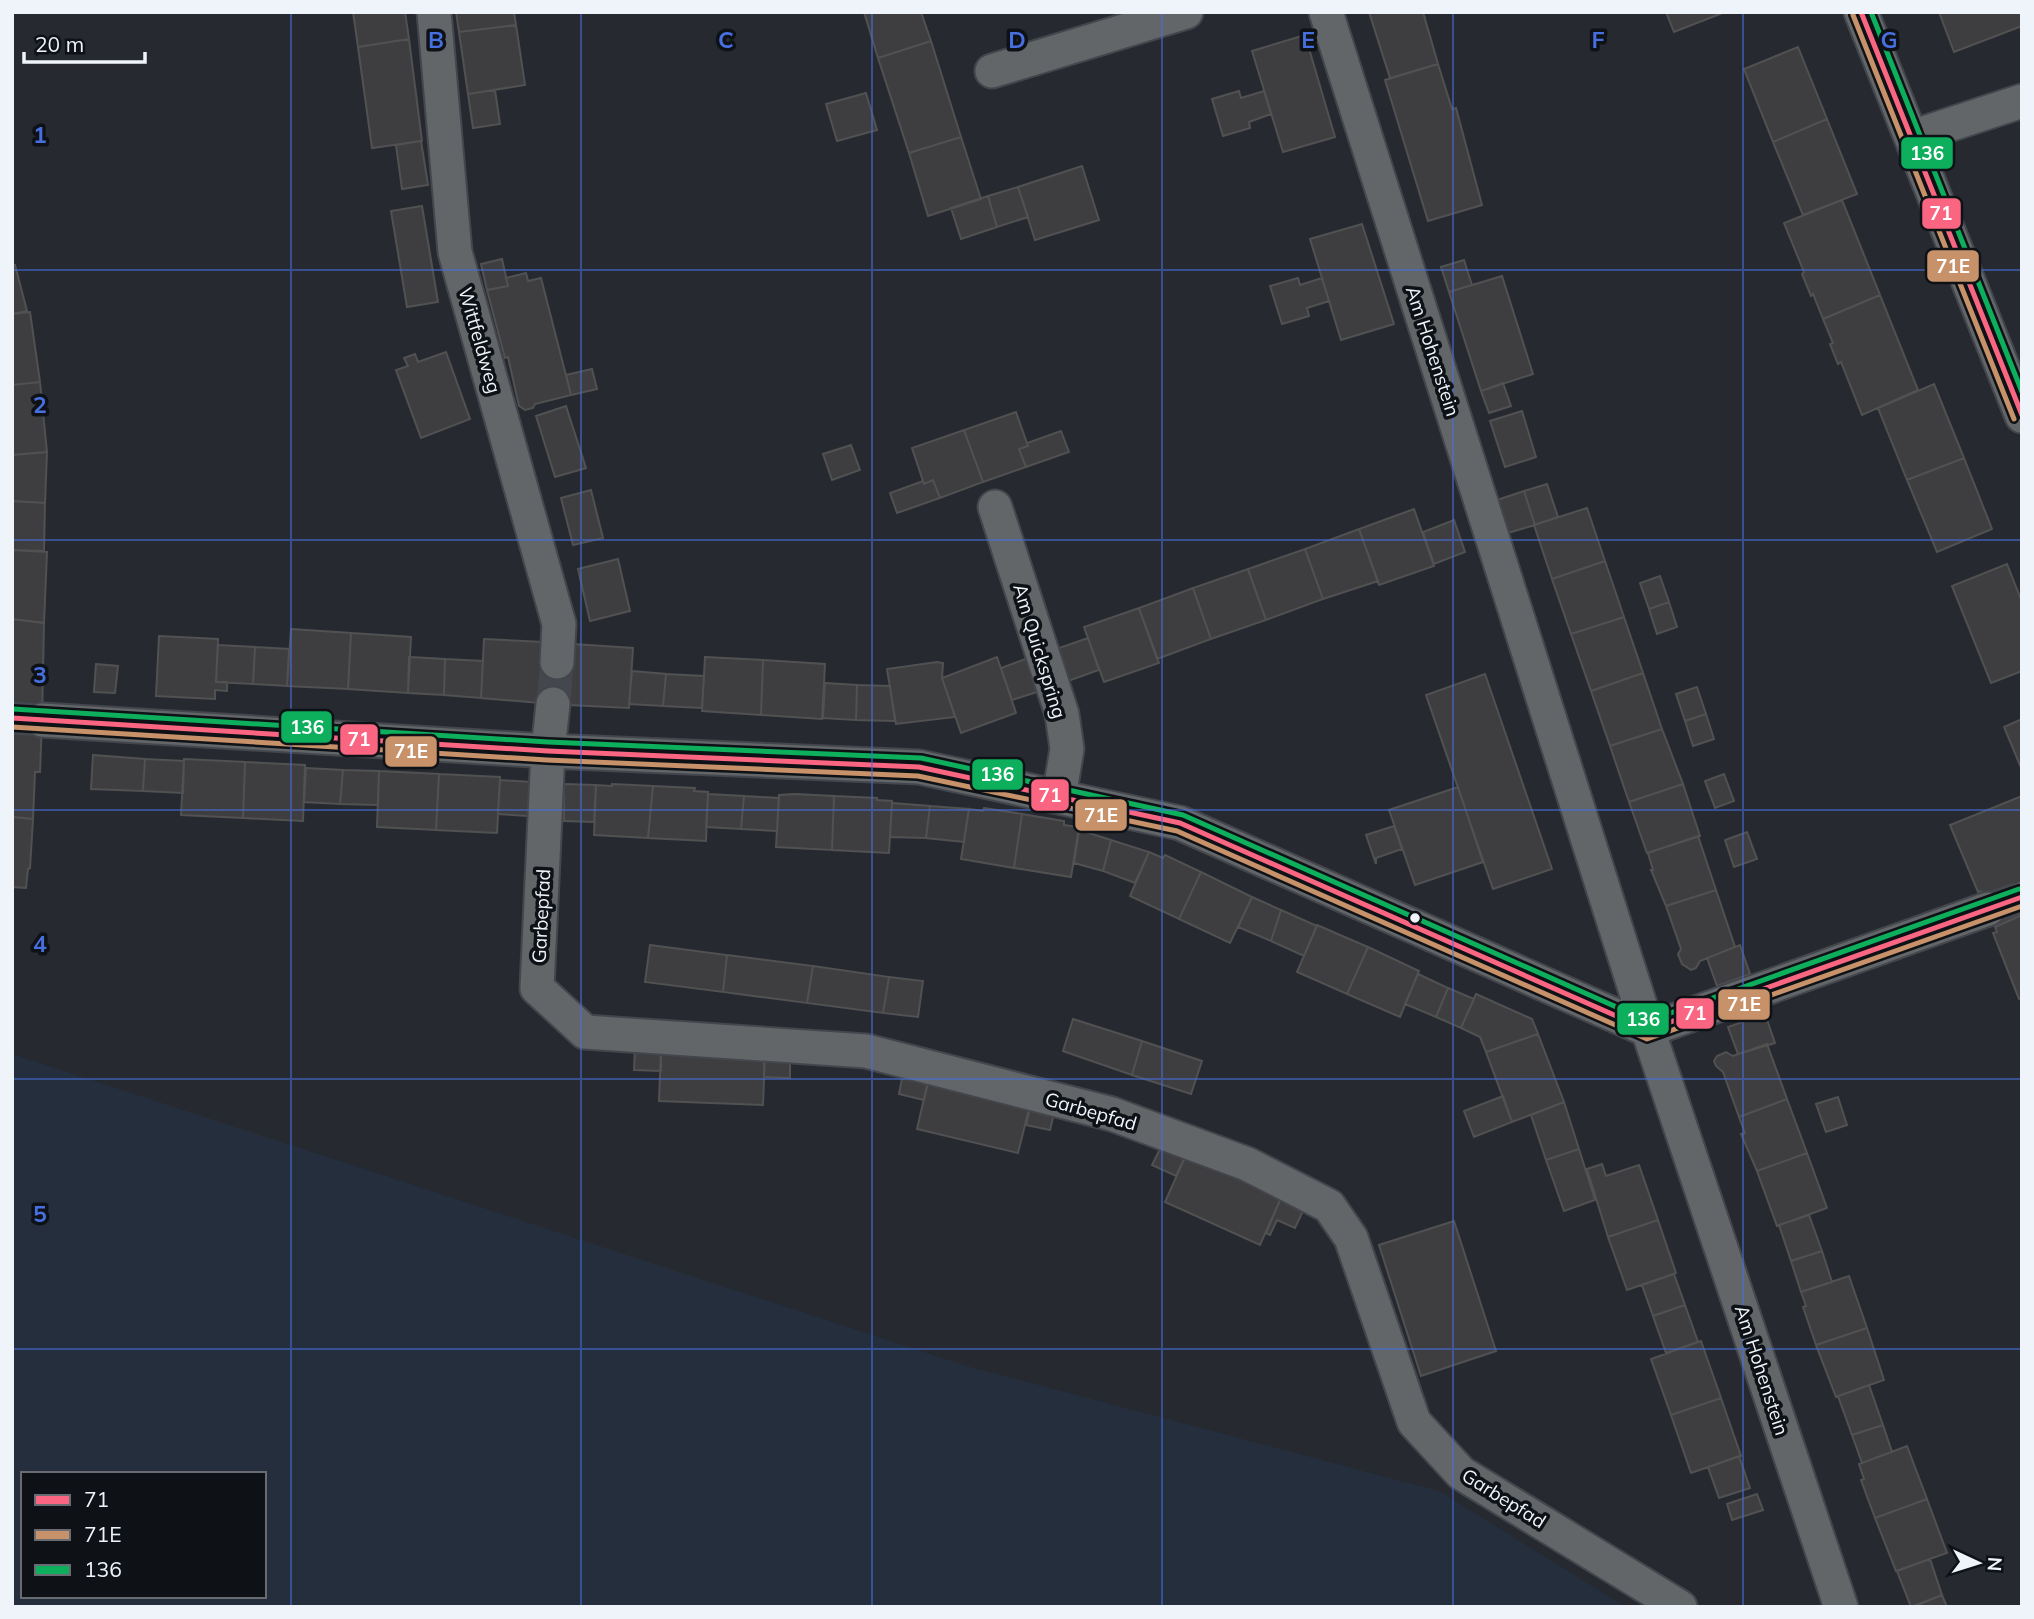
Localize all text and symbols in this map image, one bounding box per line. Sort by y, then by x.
scale bar [24,21,145,65]
text: B [428,25,444,54]
text: C [718,25,734,54]
text: D [1008,25,1026,54]
text: E [1301,25,1315,54]
text: F [1591,25,1605,54]
text: G [1880,25,1898,54]
text: 20 m [35,31,84,57]
text: 1 [33,120,47,149]
line badge: 136 [1900,136,1954,170]
text: 136 [1910,141,1944,165]
line badge: 71 [1921,197,1962,230]
text: 71 [1930,201,1952,225]
line badge: 71E [1926,249,1980,283]
text: 71E [1936,254,1970,278]
street label: Am Hohenstein [1401,283,1465,419]
street label: Wittfeldweg [453,284,507,396]
text: 2 [33,390,47,419]
street label: Am Quickspring [1008,581,1072,721]
text: 3 [33,660,47,689]
line badge: 136 [280,710,333,744]
text: 136 [290,715,324,739]
line badge: 71 [339,723,379,756]
text: 71 [348,727,370,751]
line badge: 71E [384,735,438,768]
text: 71E [394,739,428,763]
line badge: 136 [971,758,1024,791]
text: 136 [980,762,1014,786]
line badge: 71 [1030,778,1070,812]
text: 71 [1039,783,1061,807]
line badge: 71E [1074,798,1128,832]
text: 71E [1084,803,1118,827]
street label: Garbepfad [527,868,555,964]
unlabelled marker [1408,911,1422,925]
text: 4 [33,929,47,958]
line badge: 71E [1717,988,1771,1021]
text: 71E [1727,992,1761,1016]
line badge: 71 [1675,997,1715,1030]
text: 71 [1684,1001,1706,1025]
line badge: 136 [1616,1002,1670,1036]
text: 136 [1626,1007,1660,1031]
street label: Garbepfad [1042,1086,1140,1136]
text: 5 [33,1199,47,1228]
street label: Am Hohenstein [1730,1302,1794,1438]
street label: Garbepfad [1458,1463,1550,1533]
legend [21,1472,266,1598]
text: 71 [84,1486,109,1512]
text: 71E [84,1521,122,1547]
north arrow [1943,1528,2013,1598]
text: 136 [84,1556,122,1582]
text: N [1982,1556,2007,1572]

